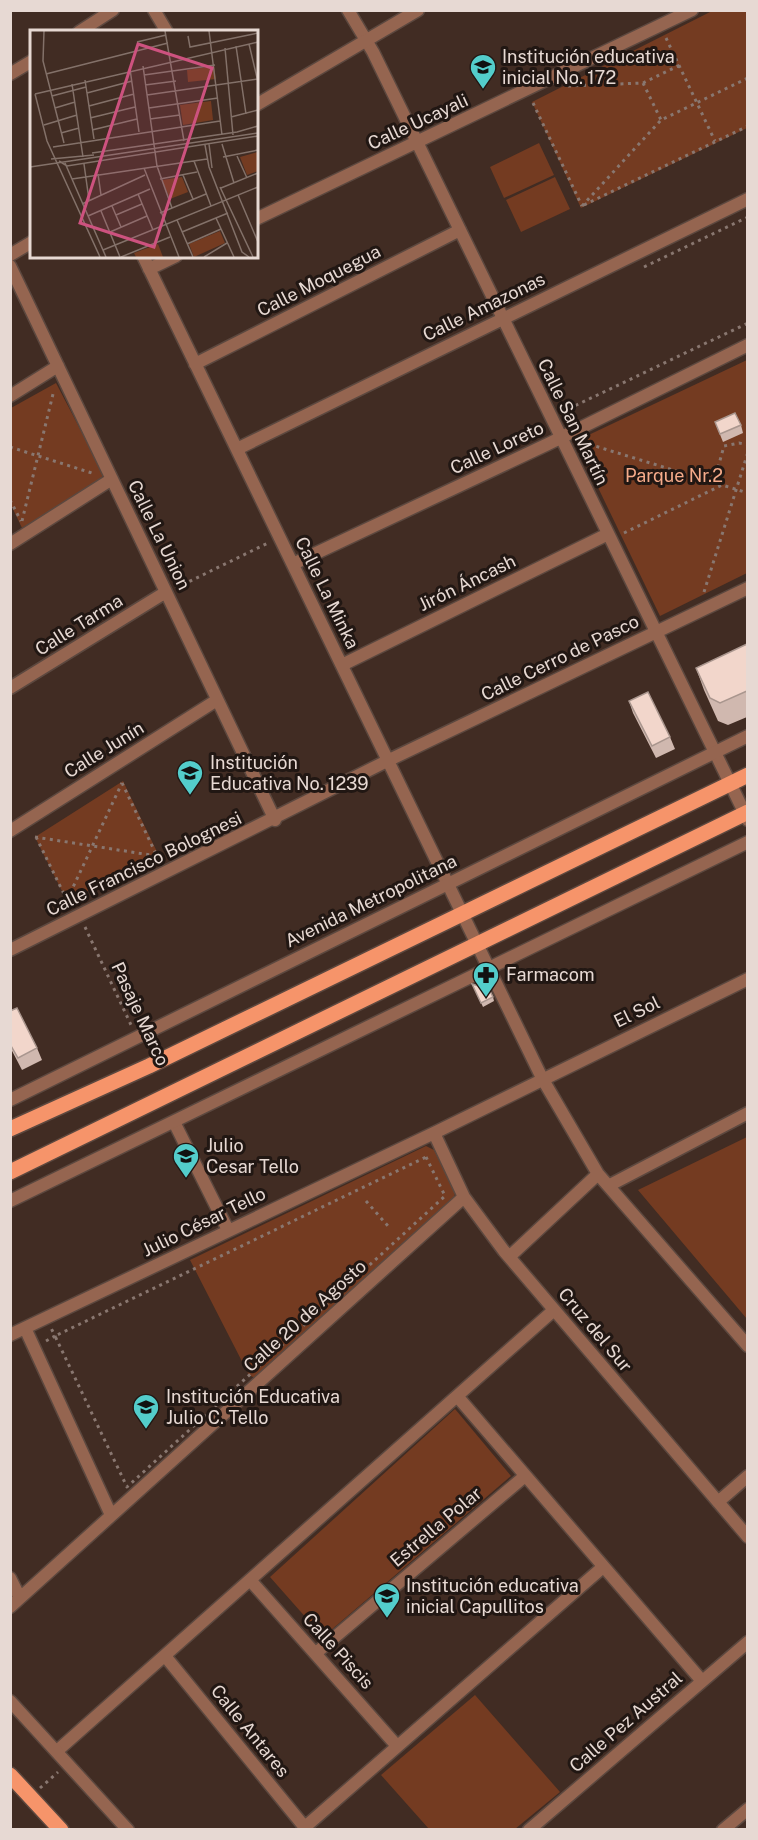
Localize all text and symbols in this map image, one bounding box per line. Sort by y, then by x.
inset map [30,30,258,258]
place label: Institución educativa inicial No. 172 [502,46,675,88]
school or university icon: Institución educativa inicial No. 172 [468,52,498,90]
street label: Calle Ucayali [364,89,471,154]
street label: Calle Moquegua [254,240,384,321]
street label: Calle Amazonas [419,268,548,345]
street label: Calle San Martín [534,355,613,488]
street label: Calle Loreto [447,417,547,478]
park label: Parque Nr.2 [625,465,723,486]
street label: Calle La Union [124,477,195,593]
street label: Calle La Minka [291,533,364,652]
street label: Jirón Áncash [414,549,519,615]
street label: Calle Tarma [31,589,126,660]
street label: Calle Cerro de Pasco [477,610,642,705]
street label: Calle Junín [60,717,147,782]
place label: Institución Educativa No. 1239 [210,752,369,794]
school or university icon: Institución Educativa No. 1239 [175,758,205,796]
street label: Calle Francisco Bolognesi [43,807,245,920]
street label: Avenida Metropolitana [282,850,460,951]
street label: Pasaje Marco [107,959,174,1069]
pharmacy icon: Farmacom [471,960,501,998]
place label: Farmacom [506,964,594,985]
street label: El Sol [610,991,663,1032]
place label: Julio Cesar Tello [206,1135,299,1177]
school or university icon: Julio Cesar Tello [171,1141,201,1179]
street label: Julio César Tello [139,1183,269,1261]
street label: Calle 20 de Agosto [239,1255,370,1376]
street label: Cruz del Sur [554,1283,637,1376]
place label: Institución Educativa Julio C. Tello [166,1386,340,1428]
school or university icon: Institución Educativa Julio C. Tello [131,1392,161,1430]
street label: Estrella Polar [386,1482,486,1571]
place label: Institución educativa inicial Capullitos [406,1575,579,1617]
school or university icon: Institución educativa inicial Capullitos [372,1581,402,1619]
street label: Calle Piscis [299,1608,378,1693]
street label: Calle Pez Austral [565,1667,686,1776]
street label: Calle Antares [207,1680,294,1781]

